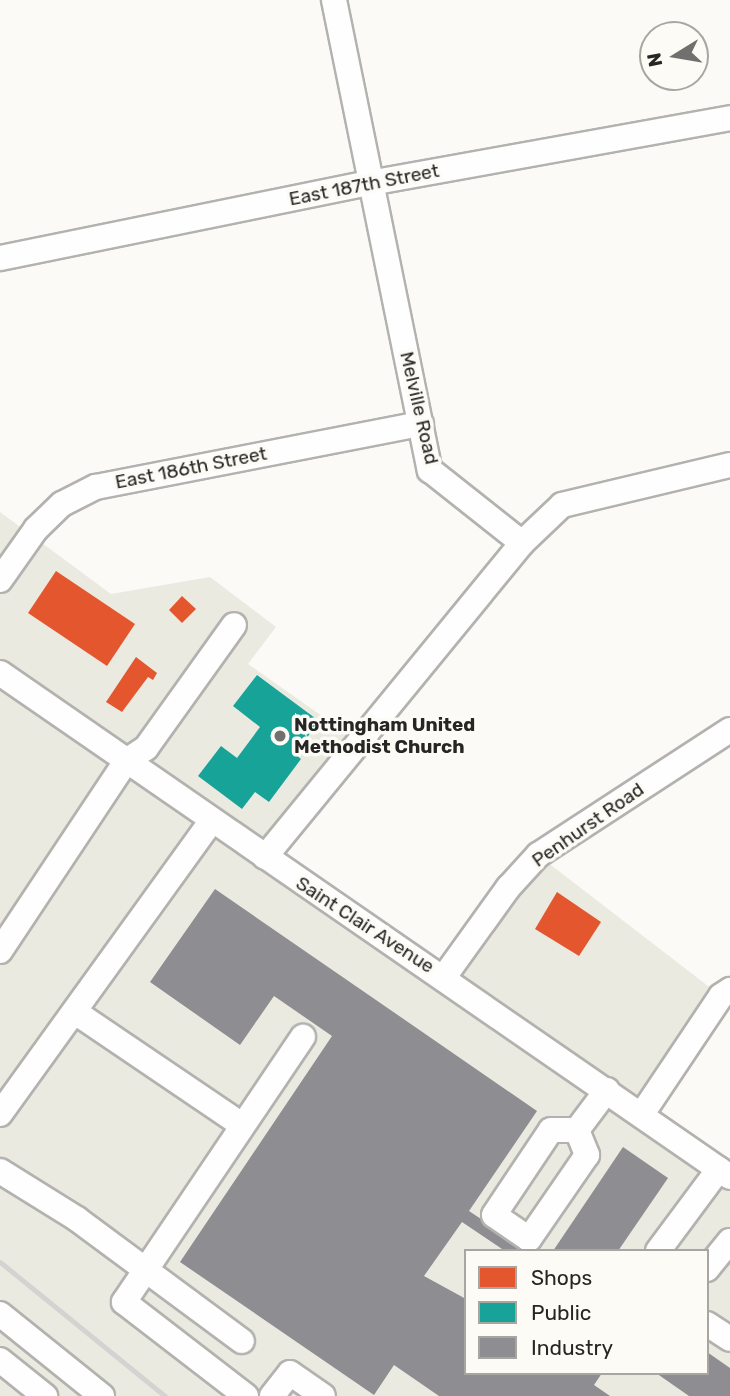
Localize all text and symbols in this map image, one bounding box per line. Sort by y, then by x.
north arrow [639,21,709,91]
text: N [642,51,667,69]
street label: East 187th Street [287,159,441,211]
street label: Melville Road [395,349,443,467]
street label: East 186th Street [113,442,269,494]
place label: Nottingham United Methodist Church [294,714,475,758]
marker: Nottingham United Methodist Church [272,728,288,744]
street label: Penhurst Road [528,778,648,872]
street label: Saint Clair Avenue [291,872,439,978]
legend [464,1249,709,1375]
text: Shops [531,1265,592,1290]
text: Public [531,1300,591,1325]
text: Industry [531,1335,613,1360]

